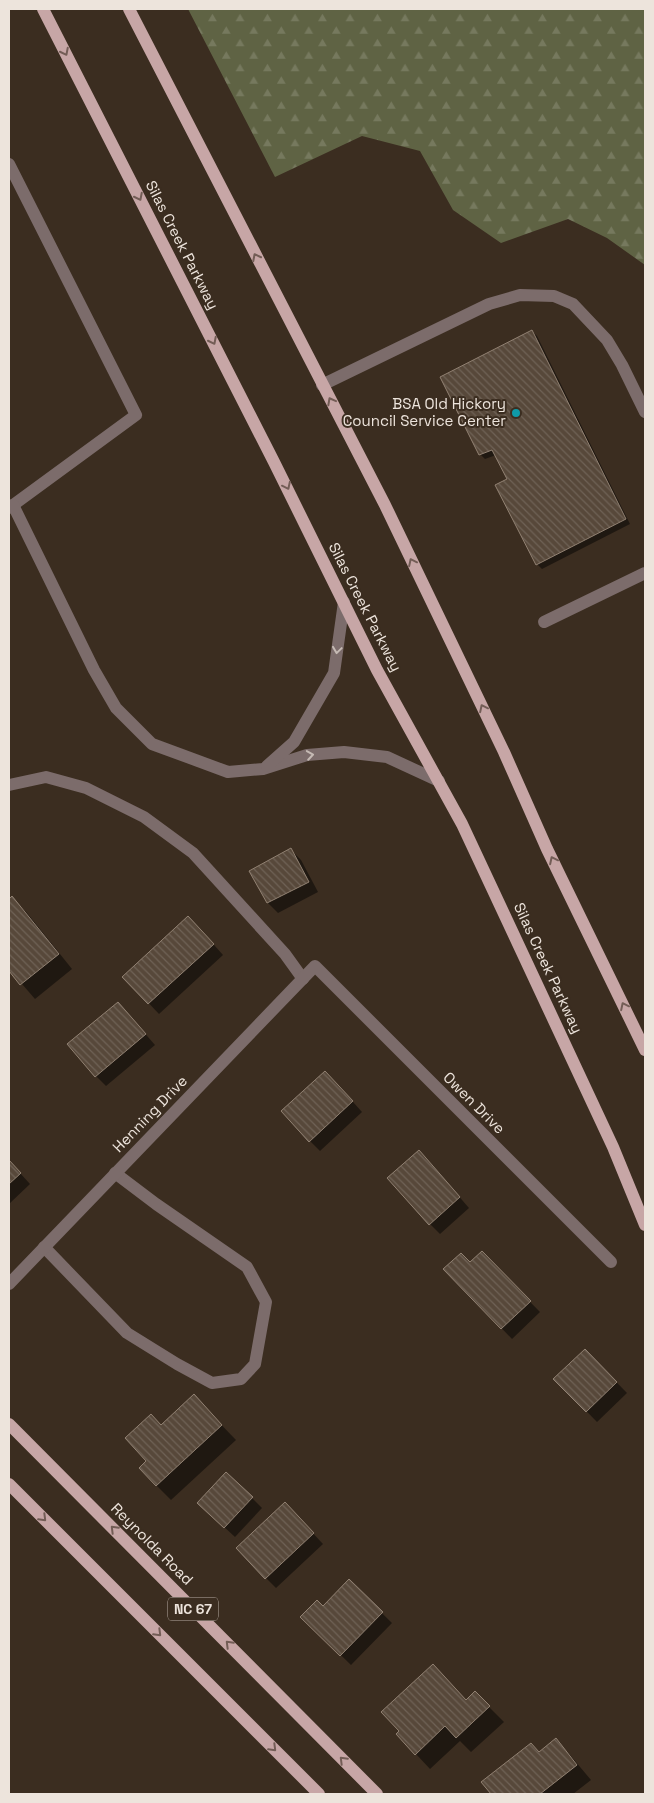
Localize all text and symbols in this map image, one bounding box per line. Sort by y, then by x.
one-way arrow [59,47,69,56]
street label: Silas Creek Parkway [142,177,223,312]
one-way arrow [133,192,143,201]
one-way arrow [252,253,262,262]
one-way arrow [207,336,217,345]
place label: BSA Old Hickory Council Service Center [343,394,506,430]
one-way arrow [327,397,337,406]
marker: BSA Old Hickory Council Service Center [510,407,522,419]
one-way arrow [281,481,291,490]
street label: Silas Creek Parkway [325,539,406,674]
one-way arrow [409,558,419,567]
one-way arrow [332,646,343,654]
one-way arrow [479,704,489,713]
one-way arrow [305,751,314,761]
one-way arrow [549,856,559,865]
street label: Silas Creek Parkway [510,899,587,1036]
one-way arrow [620,1002,630,1011]
street label: Owen Drive [439,1068,509,1138]
street label: Henning Drive [108,1071,191,1156]
street label: Reynolda Road [107,1499,197,1589]
one-way arrow [37,1513,46,1522]
one-way arrow [111,1526,120,1535]
road number: NC 67 [168,1598,218,1620]
one-way arrow [152,1628,161,1637]
one-way arrow [225,1641,234,1650]
one-way arrow [267,1743,276,1752]
one-way arrow [340,1756,349,1765]

